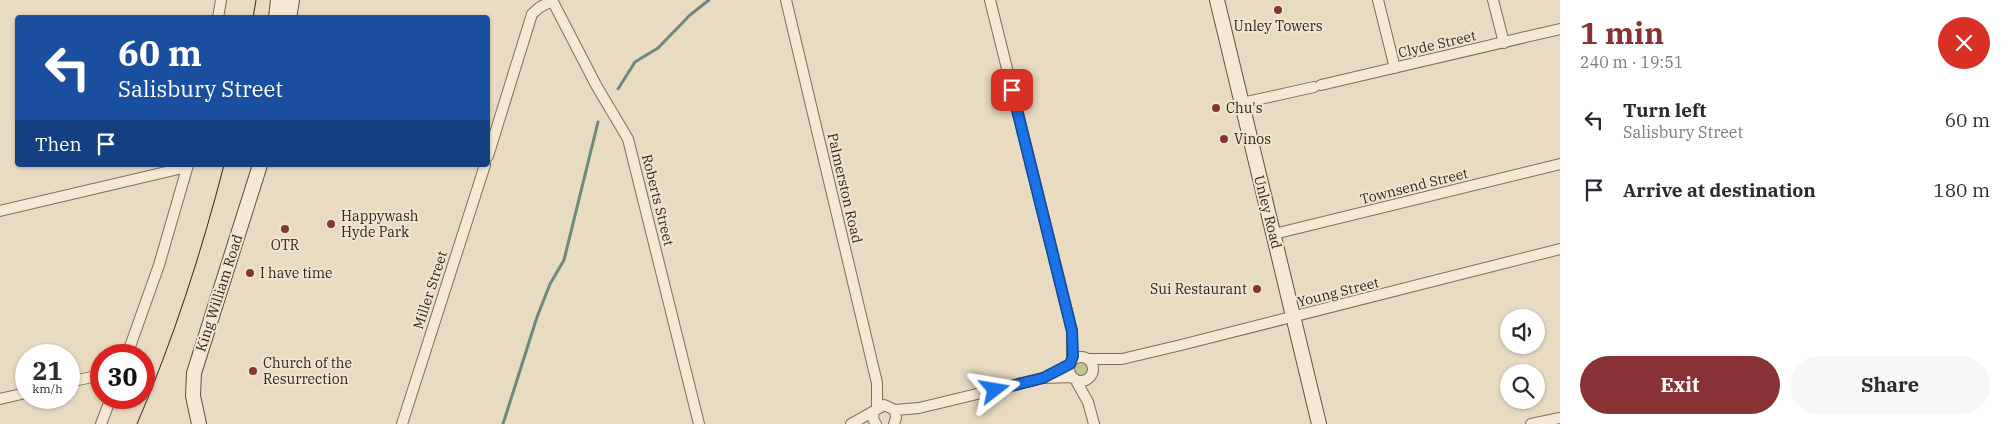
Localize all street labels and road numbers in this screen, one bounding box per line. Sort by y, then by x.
street label: Clyde Street [1396,26,1478,62]
street label: Palmerston Road [824,131,867,245]
street label: Roberts Street [638,152,678,248]
street label: Townsend Street [1358,164,1470,208]
street label: Unley Road [1250,173,1286,251]
street label: King William Road [192,232,247,354]
street label: Miller Street [409,249,451,331]
street label: Young Street [1295,273,1381,311]

